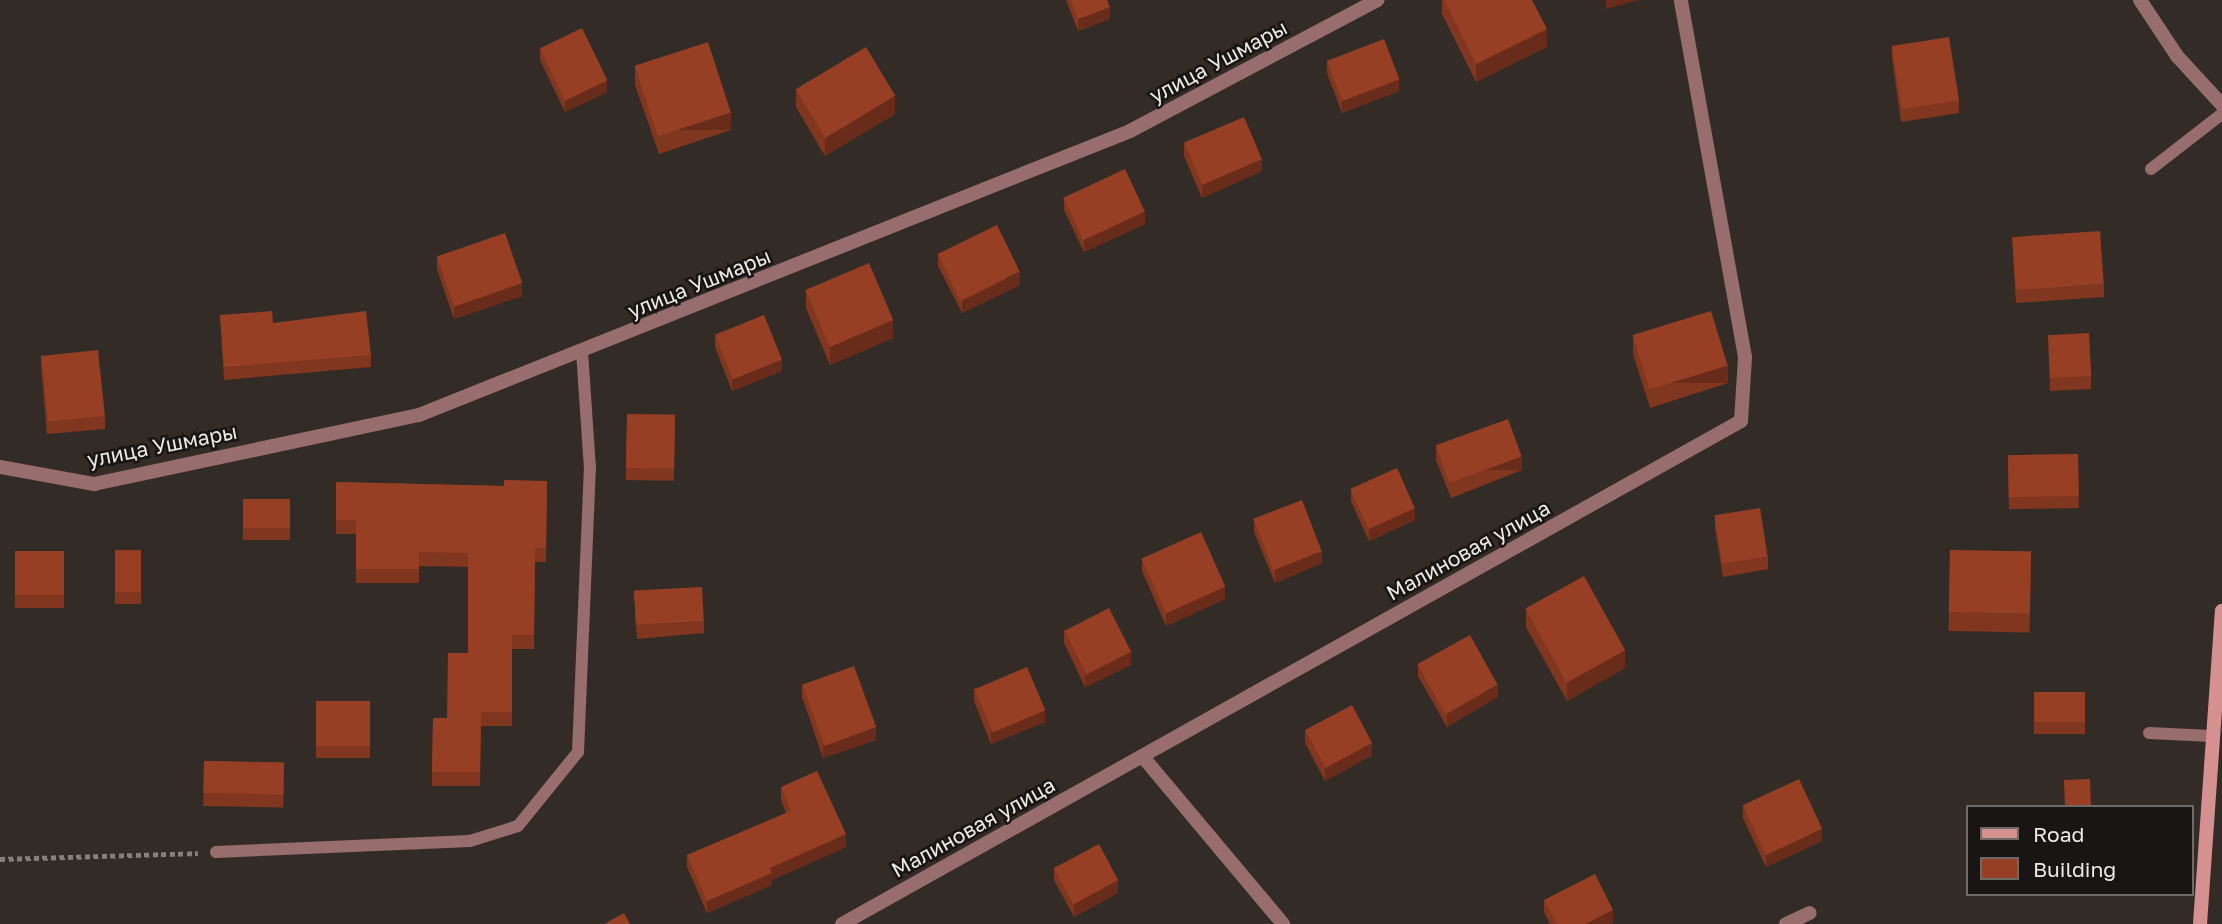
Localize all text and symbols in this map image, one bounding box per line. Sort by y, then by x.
street label: улица Ушмары [1145,14,1291,108]
street label: улица Ушмары [624,243,774,323]
street label: улица Ушмары [85,418,239,472]
street label: Малиновая улица [1382,495,1554,605]
street label: Малиновая улица [887,772,1059,882]
legend [1966,805,2194,896]
text: Road [2033,821,2084,847]
text: Building [2033,856,2116,882]

